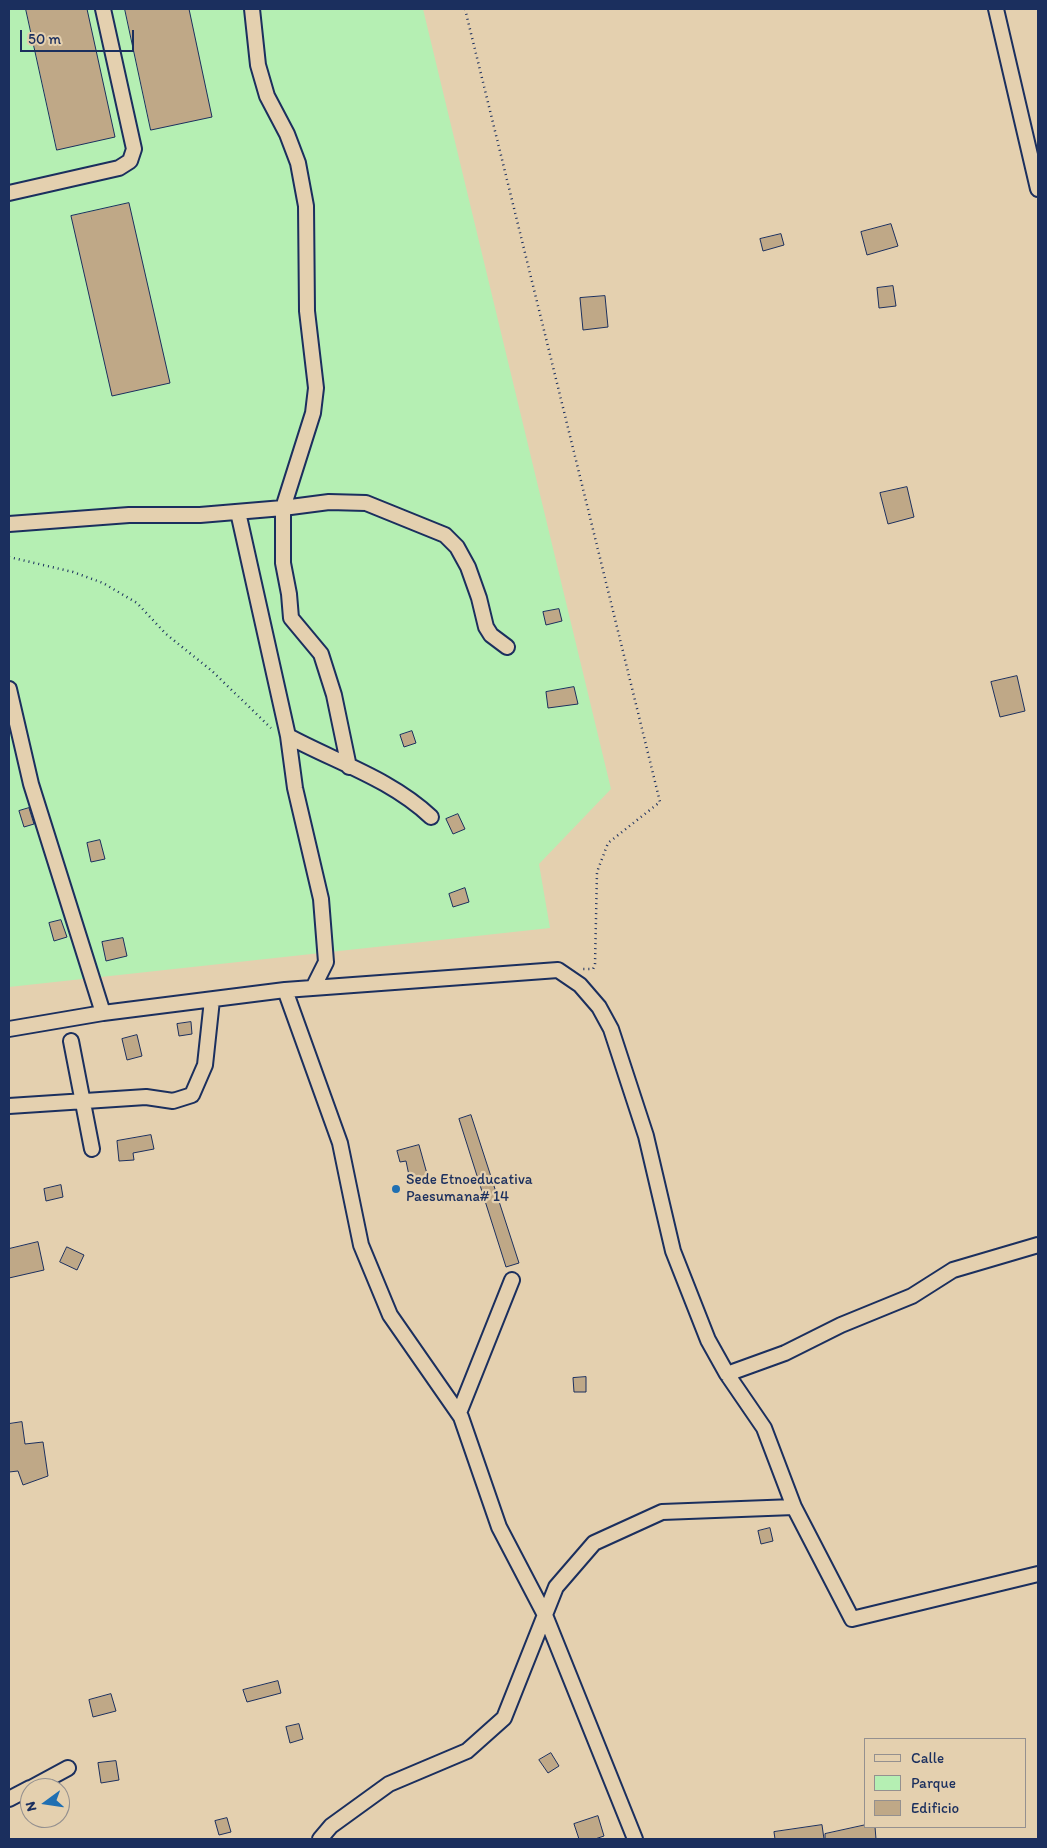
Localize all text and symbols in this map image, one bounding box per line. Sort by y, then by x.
scale bar [22,20,136,52]
text: 50 m [28,30,61,48]
place label: Sede Etnoeducativa Paesumana# 14 [406,1171,533,1206]
marker: Sede Etnoeducativa Paesumana# 14 [390,1183,402,1195]
legend [864,1738,1027,1828]
text: Calle [911,1749,944,1767]
text: Parque [911,1774,956,1792]
north arrow [20,1778,70,1828]
text: Edificio [911,1799,959,1817]
text: N [22,1800,40,1813]

